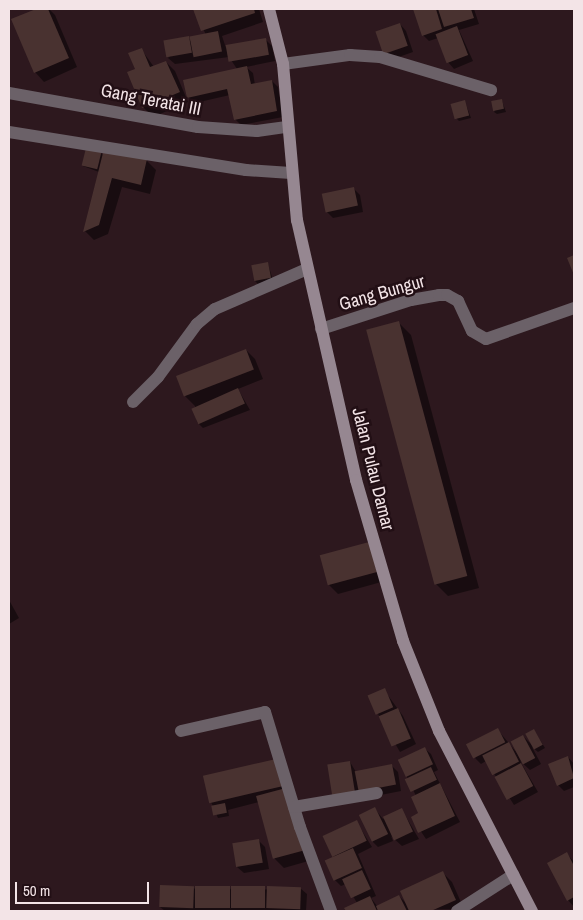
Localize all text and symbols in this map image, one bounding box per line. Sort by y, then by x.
street label: Gang Teratai III [99,80,203,120]
street label: Gang Bungur [337,271,427,315]
street label: Jalan Pulau Damar [347,405,399,533]
scale bar [18,872,151,904]
text: 50 m [23,880,50,901]

